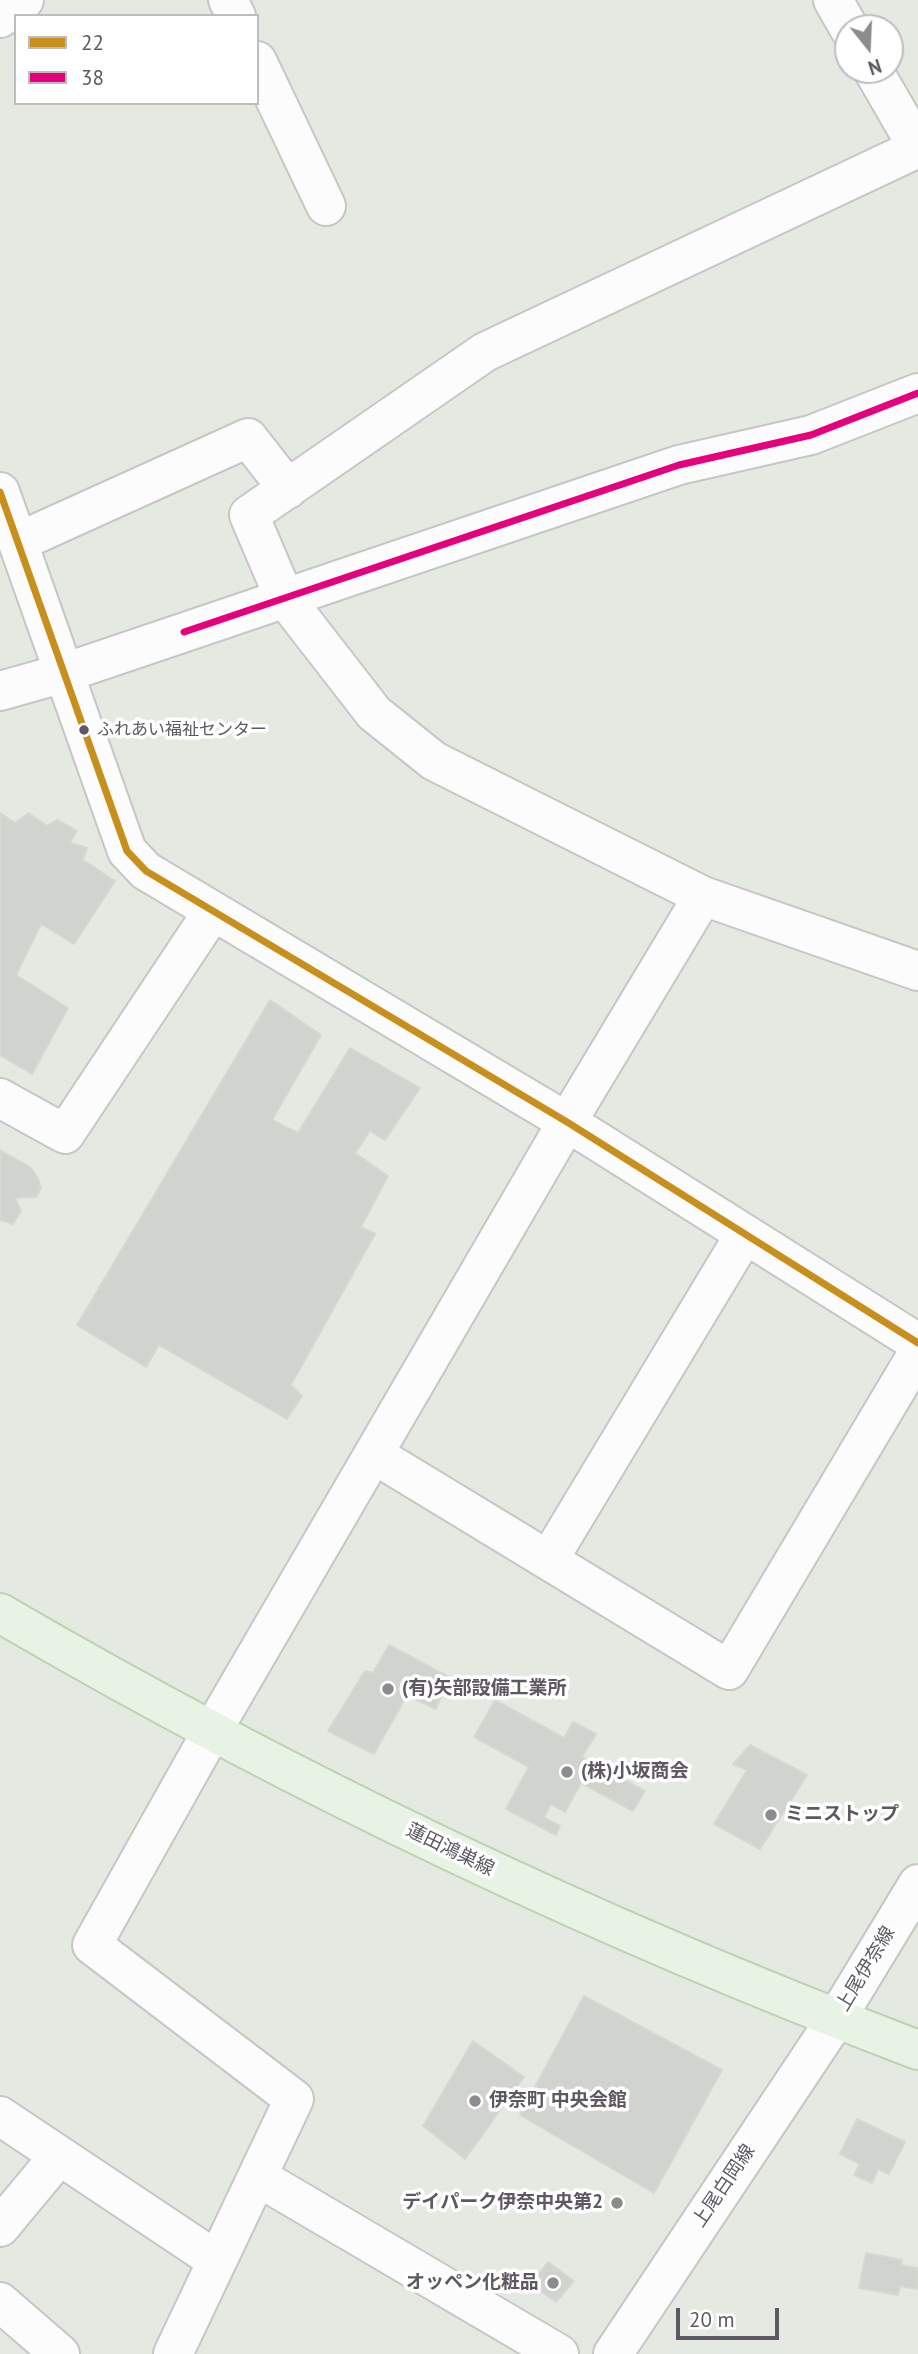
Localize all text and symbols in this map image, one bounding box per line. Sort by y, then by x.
legend [14,14,259,105]
north arrow [834,14,904,84]
text: 22 [81,29,104,56]
text: N [865,54,885,80]
text: 38 [81,64,104,91]
place label: ふれあい福祉センター [97,720,267,740]
marker: ふれあい福祉センター [77,723,91,737]
place label: (有)矢部設備工業所 [402,1678,566,1700]
marker: (有)矢部設備工業所 [380,1681,396,1697]
place label: (株)小坂商会 [581,1761,688,1783]
marker: (株)小坂商会 [559,1764,575,1780]
place label: ミニストップ [785,1804,899,1826]
marker: ミニストップ [763,1807,779,1823]
street label: 蓮田鴻巣線 [402,1819,498,1881]
street label: 上尾伊奈線 [832,1922,900,2016]
place label: 伊奈町 中央会館 [489,2090,627,2112]
marker: 伊奈町 中央会館 [467,2093,483,2109]
street label: 上尾白岡線 [688,2140,760,2232]
place label: デイパーク伊奈中央第2 [402,2192,603,2214]
marker: デイパーク伊奈中央第2 [609,2195,625,2211]
place label: オッペン化粧品 [406,2272,539,2294]
marker: オッペン化粧品 [545,2275,561,2291]
scale bar [680,2294,783,2338]
text: 20 m [689,2306,735,2333]

